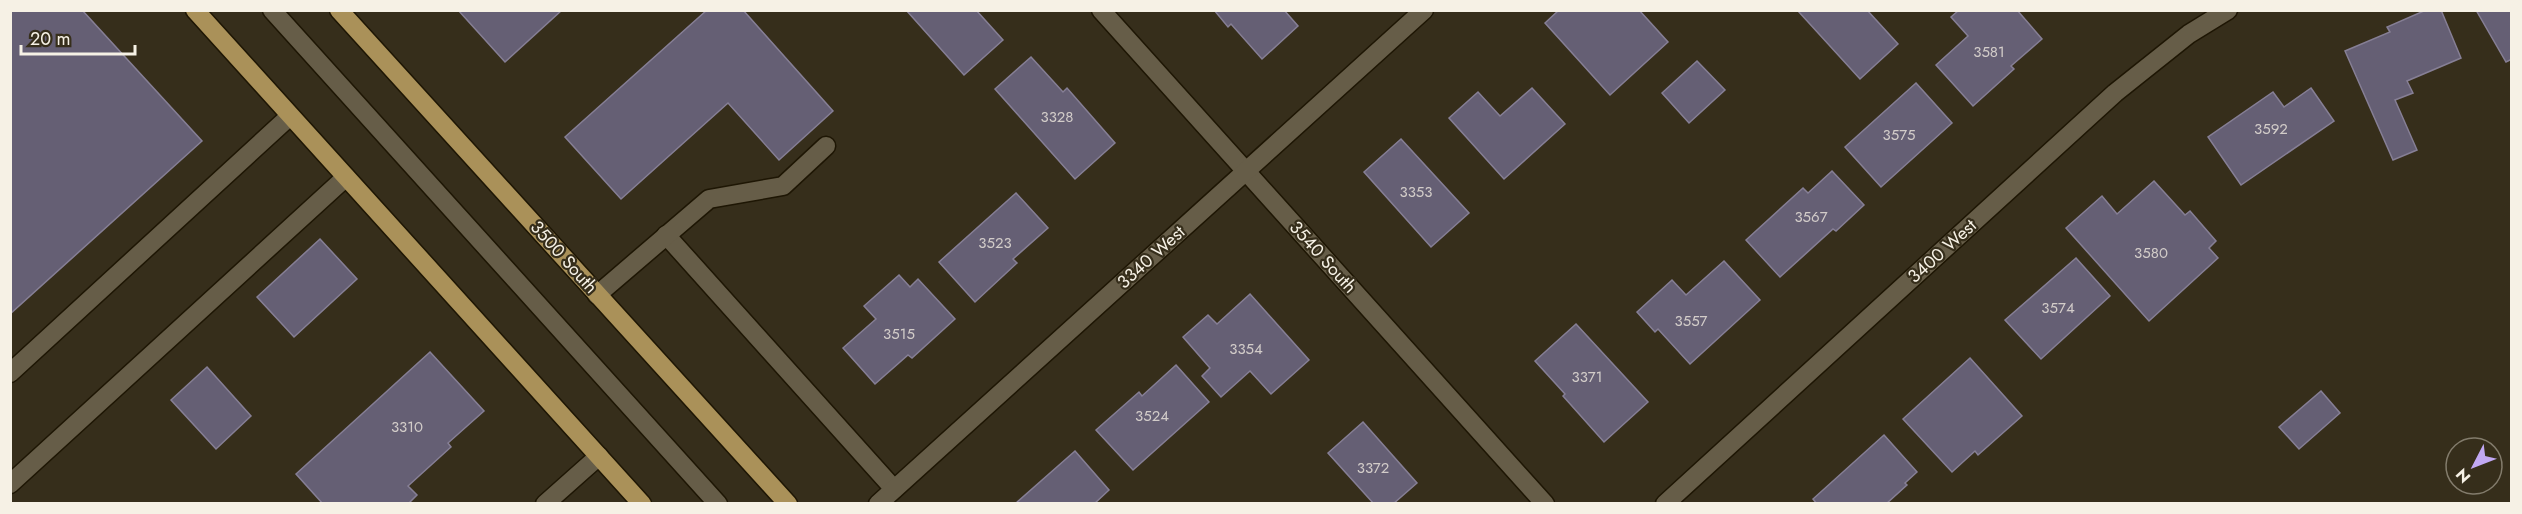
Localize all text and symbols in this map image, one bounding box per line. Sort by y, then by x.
scale bar [21,18,135,56]
text: 20 m [30,26,70,52]
house number: 3581 [1973,41,2005,63]
house number: 3328 [1040,106,1074,128]
house number: 3592 [2254,118,2288,140]
house number: 3575 [1883,124,1916,146]
house number: 3353 [1399,181,1433,203]
house number: 3567 [1794,206,1828,228]
street label: 3400 West [1902,213,1983,289]
street label: 3500 South [524,215,604,299]
street label: 3540 South [1283,215,1363,299]
street label: 3340 West [1111,219,1191,295]
house number: 3523 [978,232,1012,254]
house number: 3580 [2134,242,2168,264]
house number: 3574 [2041,297,2075,319]
house number: 3557 [1675,310,1708,332]
house number: 3515 [883,323,915,345]
house number: 3354 [1229,338,1263,360]
house number: 3371 [1572,366,1602,388]
house number: 3524 [1135,405,1169,427]
house number: 3310 [391,416,423,438]
north arrow [2444,436,2504,496]
house number: 3372 [1357,457,1389,479]
text: N [2450,463,2476,488]

